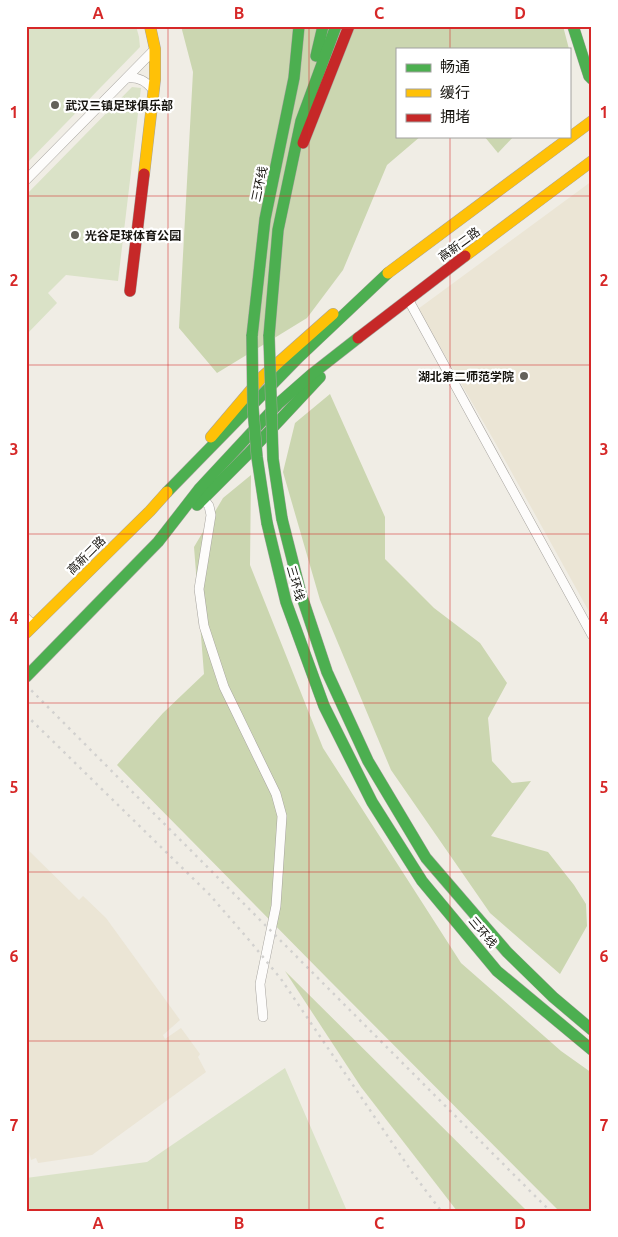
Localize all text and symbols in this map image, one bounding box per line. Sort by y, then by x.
text: A [92,4,104,22]
text: B [234,4,244,22]
text: C [374,4,384,22]
text: D [514,4,526,22]
legend [396,48,570,138]
text: 畅通 [440,58,470,75]
text: 缓行 [440,84,470,101]
marker: 武汉三镇足球俱乐部 [49,99,61,111]
place label: 武汉三镇足球俱乐部 [65,99,173,112]
text: 1 [9,103,19,121]
text: 1 [599,103,609,121]
text: 拥堵 [440,108,470,125]
street label: 三环线 [249,165,269,203]
street label: 高新二路 [436,225,482,263]
marker: 光谷足球体育公园 [69,229,81,241]
place label: 光谷足球体育公园 [85,229,181,242]
text: 2 [9,271,19,289]
text: 2 [599,271,609,289]
place label: 湖北第二师范学院 [418,370,514,383]
marker: 湖北第二师范学院 [518,370,530,382]
text: 3 [9,440,19,458]
text: 3 [599,440,609,458]
street label: 高新二路 [64,533,108,577]
street label: 三环线 [285,564,307,602]
text: 4 [9,609,19,627]
text: 4 [599,609,609,627]
text: 5 [9,778,19,796]
text: 5 [599,778,609,796]
street label: 三环线 [466,914,500,950]
text: 6 [9,947,19,965]
text: 6 [599,947,609,965]
text: 7 [9,1116,19,1134]
text: 7 [599,1116,609,1134]
text: A [92,1214,104,1232]
text: B [234,1214,244,1232]
text: C [374,1214,384,1232]
text: D [514,1214,526,1232]

